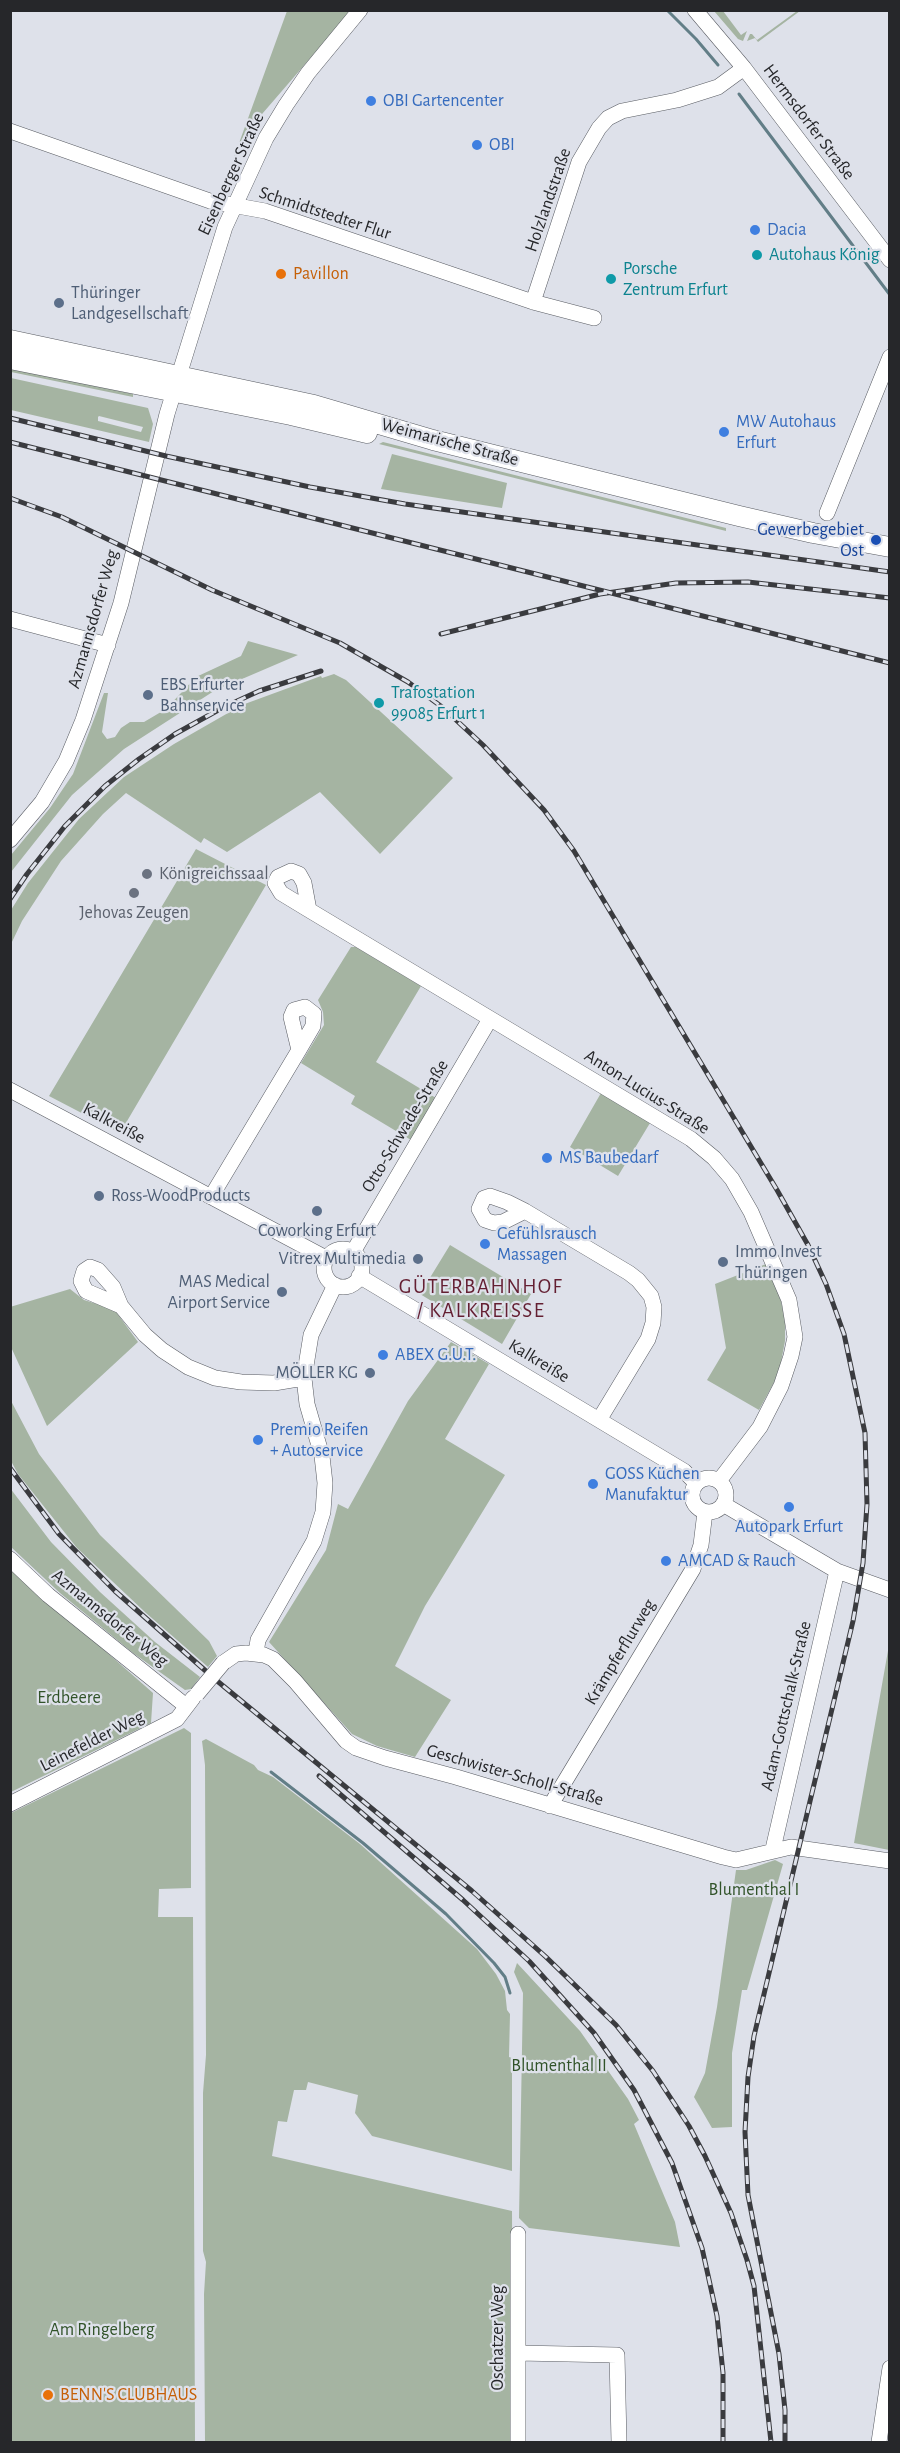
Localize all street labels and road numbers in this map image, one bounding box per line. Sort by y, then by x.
street label: Hermsdorfer Straße [758,60,860,184]
street label: Eisenberger Straße [193,109,269,239]
street label: Holzlandstraße [520,145,576,255]
street label: Schmidtstedter Flur [256,181,394,245]
street label: Weimarische Straße [379,413,521,471]
street label: Azmannsdorfer Weg [63,547,123,691]
street label: Anton-Lucius-Straße [580,1045,714,1139]
street label: Otto-Schwade-Straße [357,1056,453,1196]
street label: Kalkreiße [79,1098,149,1148]
street label: Kalkreiße [504,1334,574,1388]
street label: Azmannsdorfer Weg [47,1564,173,1672]
street label: Krämpferflurweg [580,1595,660,1709]
street label: Adam-Gottschalk-Straße [756,1619,816,1793]
street label: Leinefelder Weg [36,1706,148,1776]
street label: Geschwister-Scholl-Straße [424,1739,606,1811]
street label: Oschatzer Weg [487,2286,509,2390]

